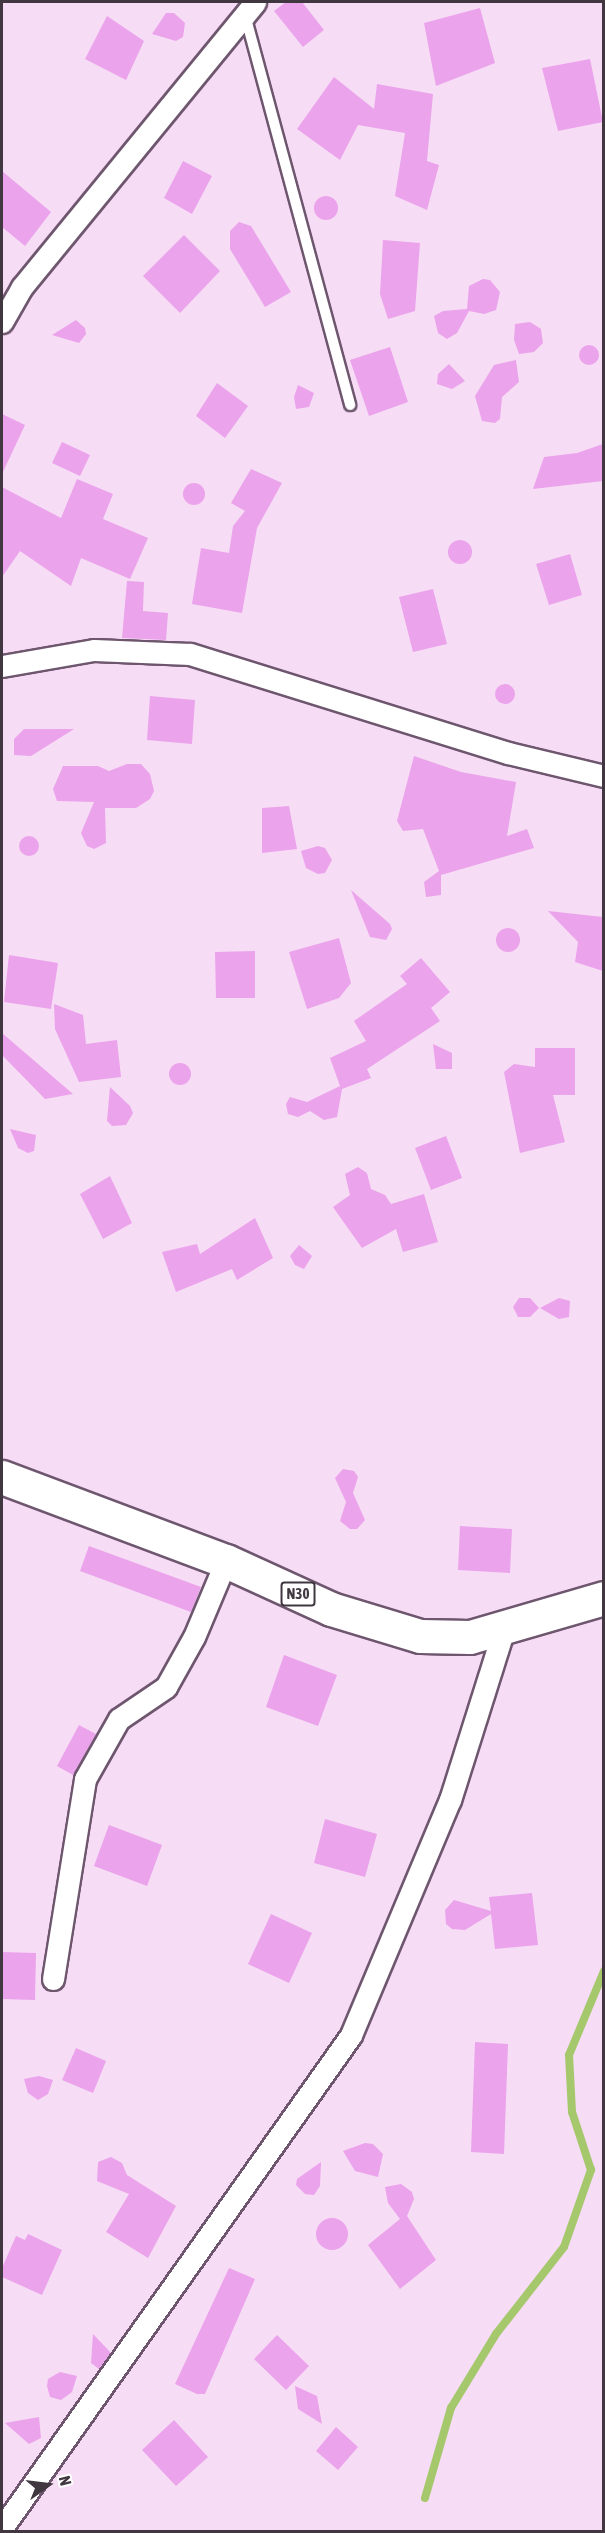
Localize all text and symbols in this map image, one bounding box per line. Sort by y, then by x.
road number: N30 [280,1582,316,1606]
north arrow [18,2455,78,2515]
text: N [56,2474,75,2487]

